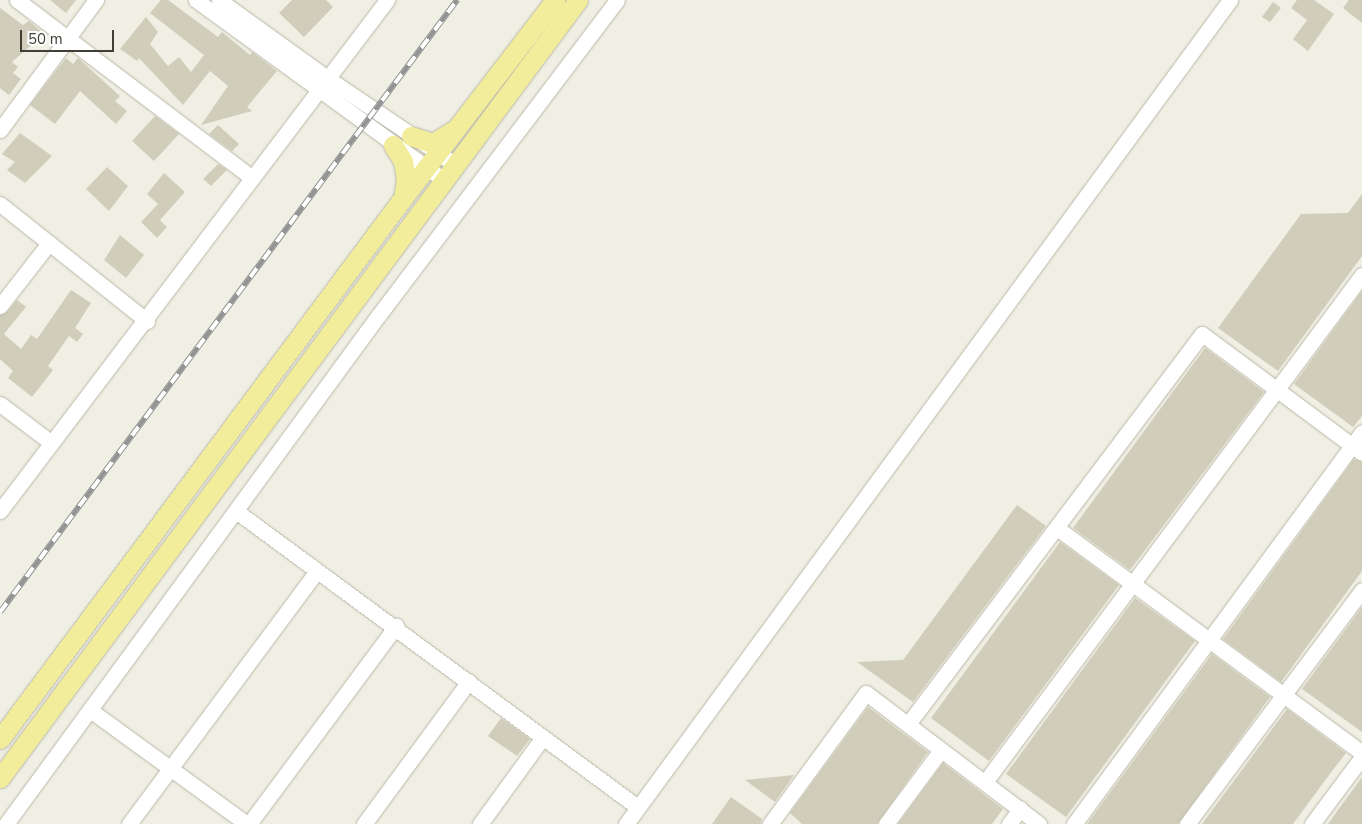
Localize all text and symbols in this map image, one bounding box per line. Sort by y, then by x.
scale bar [22,20,116,52]
text: 50 m [28,29,63,49]

